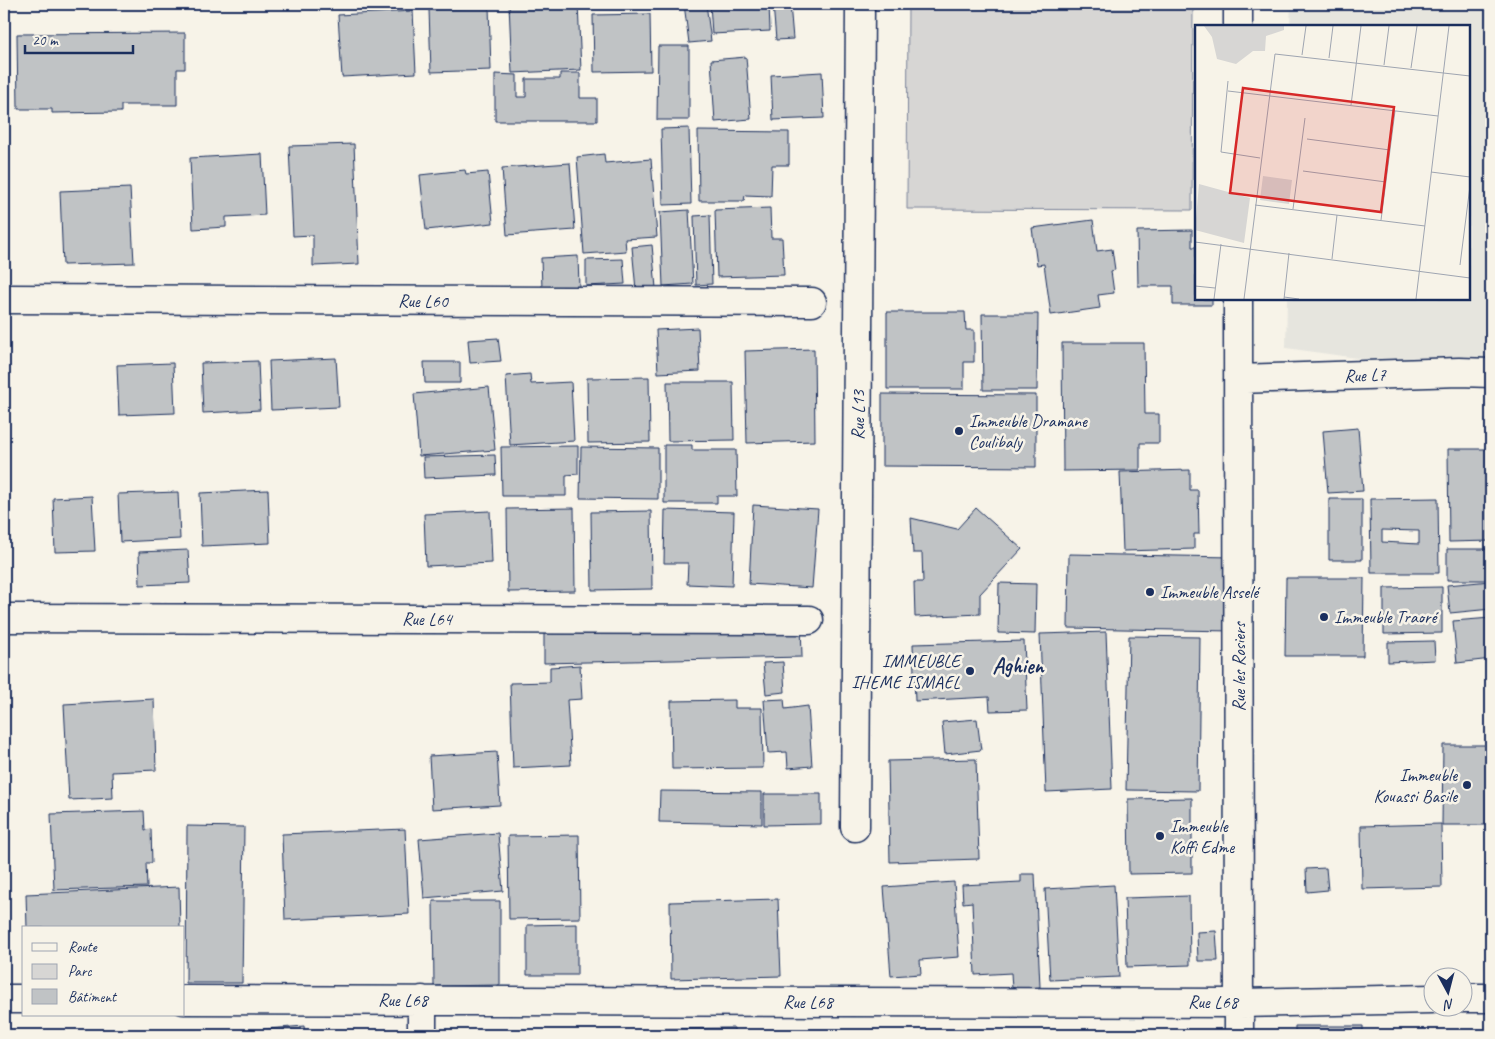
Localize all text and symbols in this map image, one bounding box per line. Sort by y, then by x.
scale bar [25,22,132,54]
inset map [1195,25,1470,300]
text: 20 m [32,31,59,50]
street label: Rue L60 [398,290,450,312]
street label: Rue L7 [1344,363,1387,387]
street label: Rue L13 [847,388,869,440]
place label: Immeuble Dramane Coulibaly [969,410,1088,453]
marker: Immeuble Dramane Coulibaly [953,425,965,437]
place label: Immeuble Asselé [1160,581,1261,603]
marker: Immeuble Asselé [1144,586,1156,598]
place label: Immeuble Traoré [1334,606,1439,628]
street label: Rue L64 [402,608,454,630]
marker: Immeuble Traoré [1318,611,1330,623]
street label: Rue les Rosiers [1228,621,1250,712]
place label: IMMEUBLE IHEME ISMAEL [851,650,962,693]
district label: Aghien [992,652,1045,680]
marker: IMMEUBLE IHEME ISMAEL [964,665,976,677]
place label: Immeuble Kouassi Basile [1374,764,1458,807]
marker: Immeuble Kouassi Basile [1461,779,1473,791]
place label: Immeuble Koffi Edme [1170,815,1235,858]
marker: Immeuble Koffi Edme [1154,830,1166,842]
legend [22,926,185,1016]
text: Route [68,938,98,957]
text: Parc [68,962,92,981]
north arrow [1422,966,1472,1016]
text: Bâtiment [68,988,118,1007]
street label: Rue L68 [378,989,430,1011]
street label: Rue L68 [783,991,835,1013]
street label: Rue L68 [1188,991,1240,1013]
text: N [1442,995,1455,1014]

